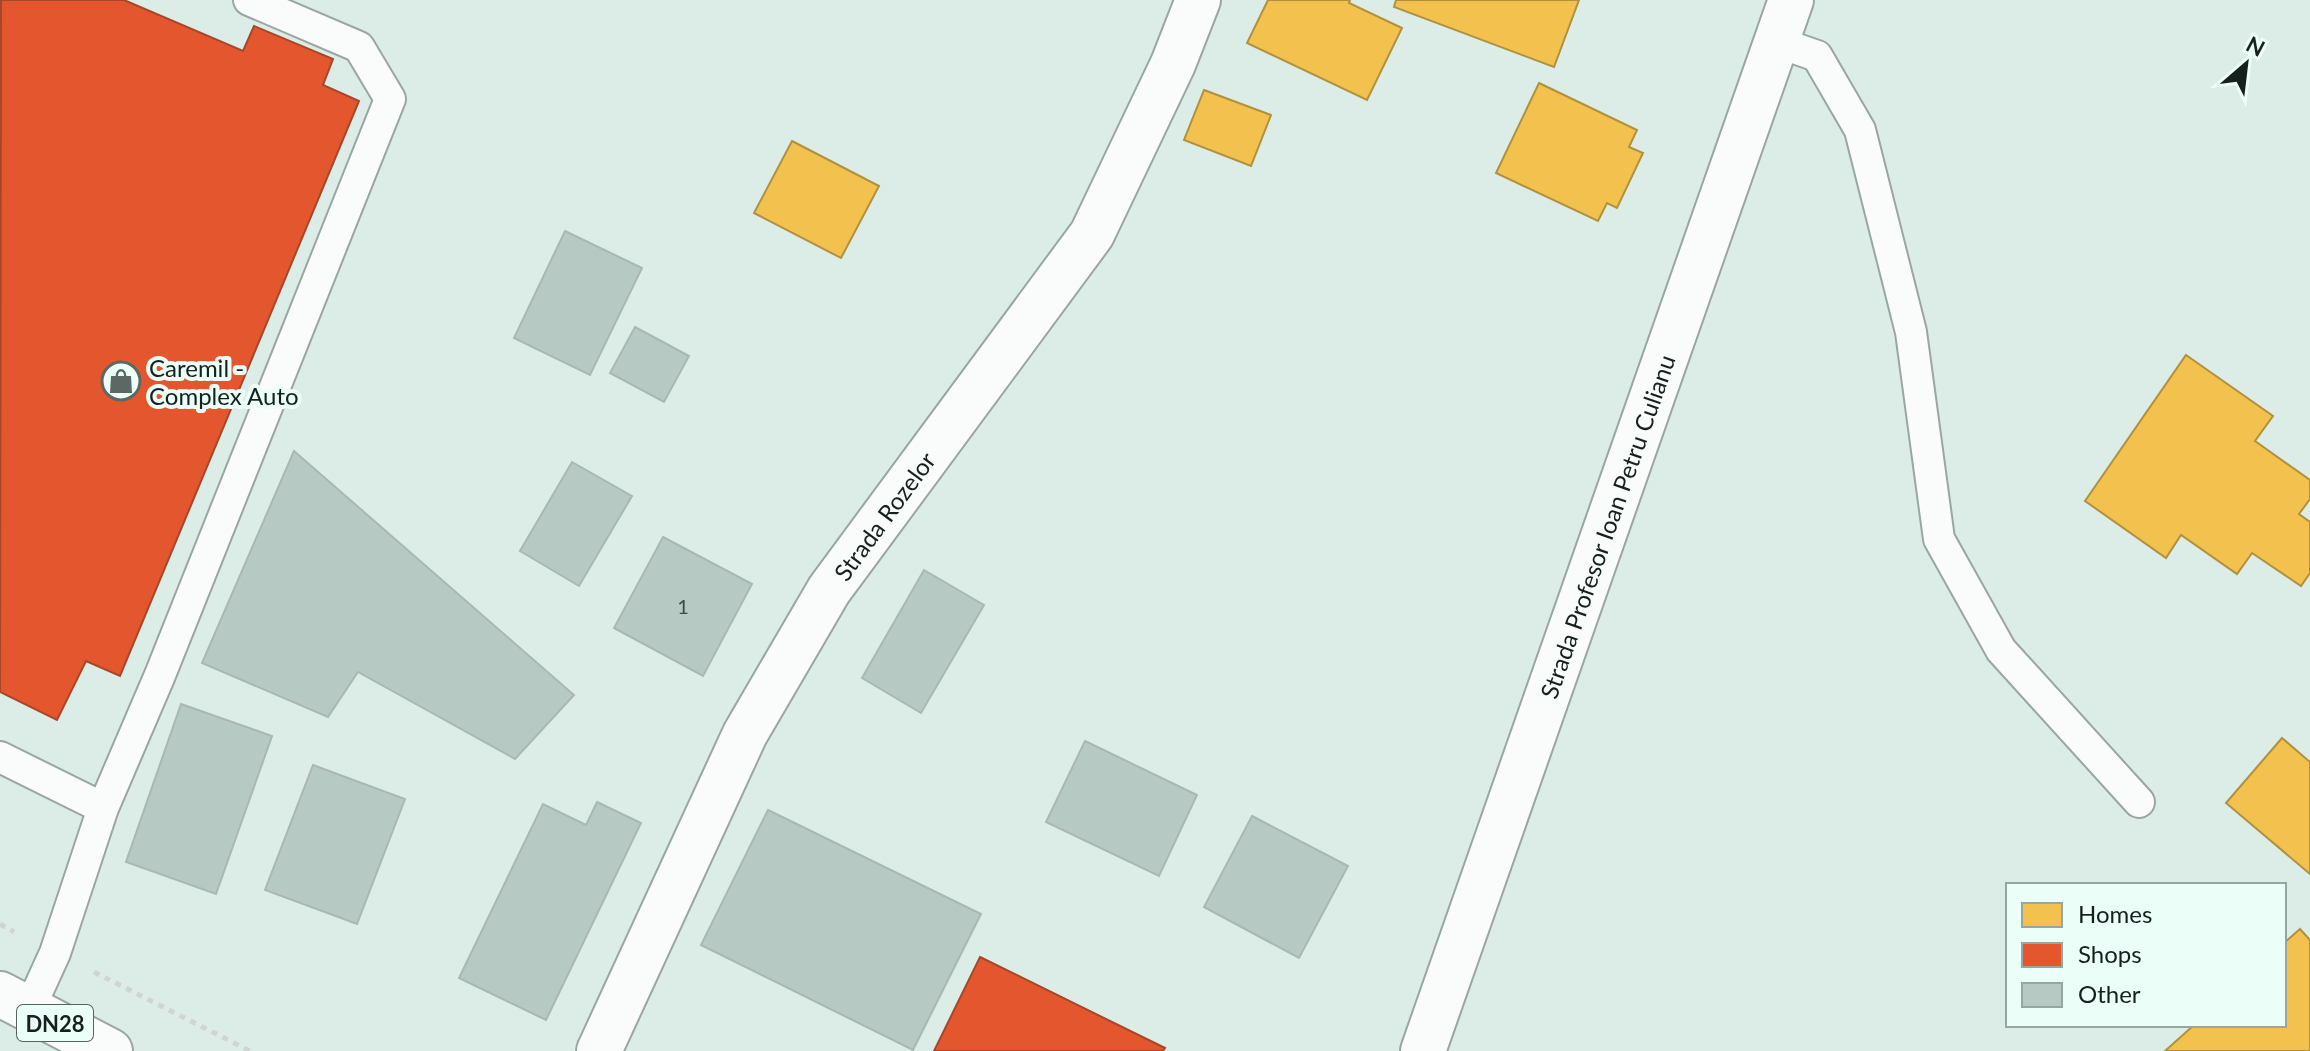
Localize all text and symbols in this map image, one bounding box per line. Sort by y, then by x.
north arrow [2206,24,2286,104]
text: N [2242,30,2269,62]
street label: Strada Profesor Ioan Petru Culianu [1533,351,1680,702]
place label: Caremil - Complex Auto [149,353,299,410]
shop icon: Caremil - Complex Auto [100,360,142,402]
street label: Strada Rozelor [827,446,941,586]
house number: 1 [677,594,689,618]
legend [2006,883,2286,1027]
text: Homes [2078,899,2152,928]
text: Shops [2078,939,2142,968]
text: Other [2078,979,2141,1008]
road number: DN28 [17,1005,93,1041]

